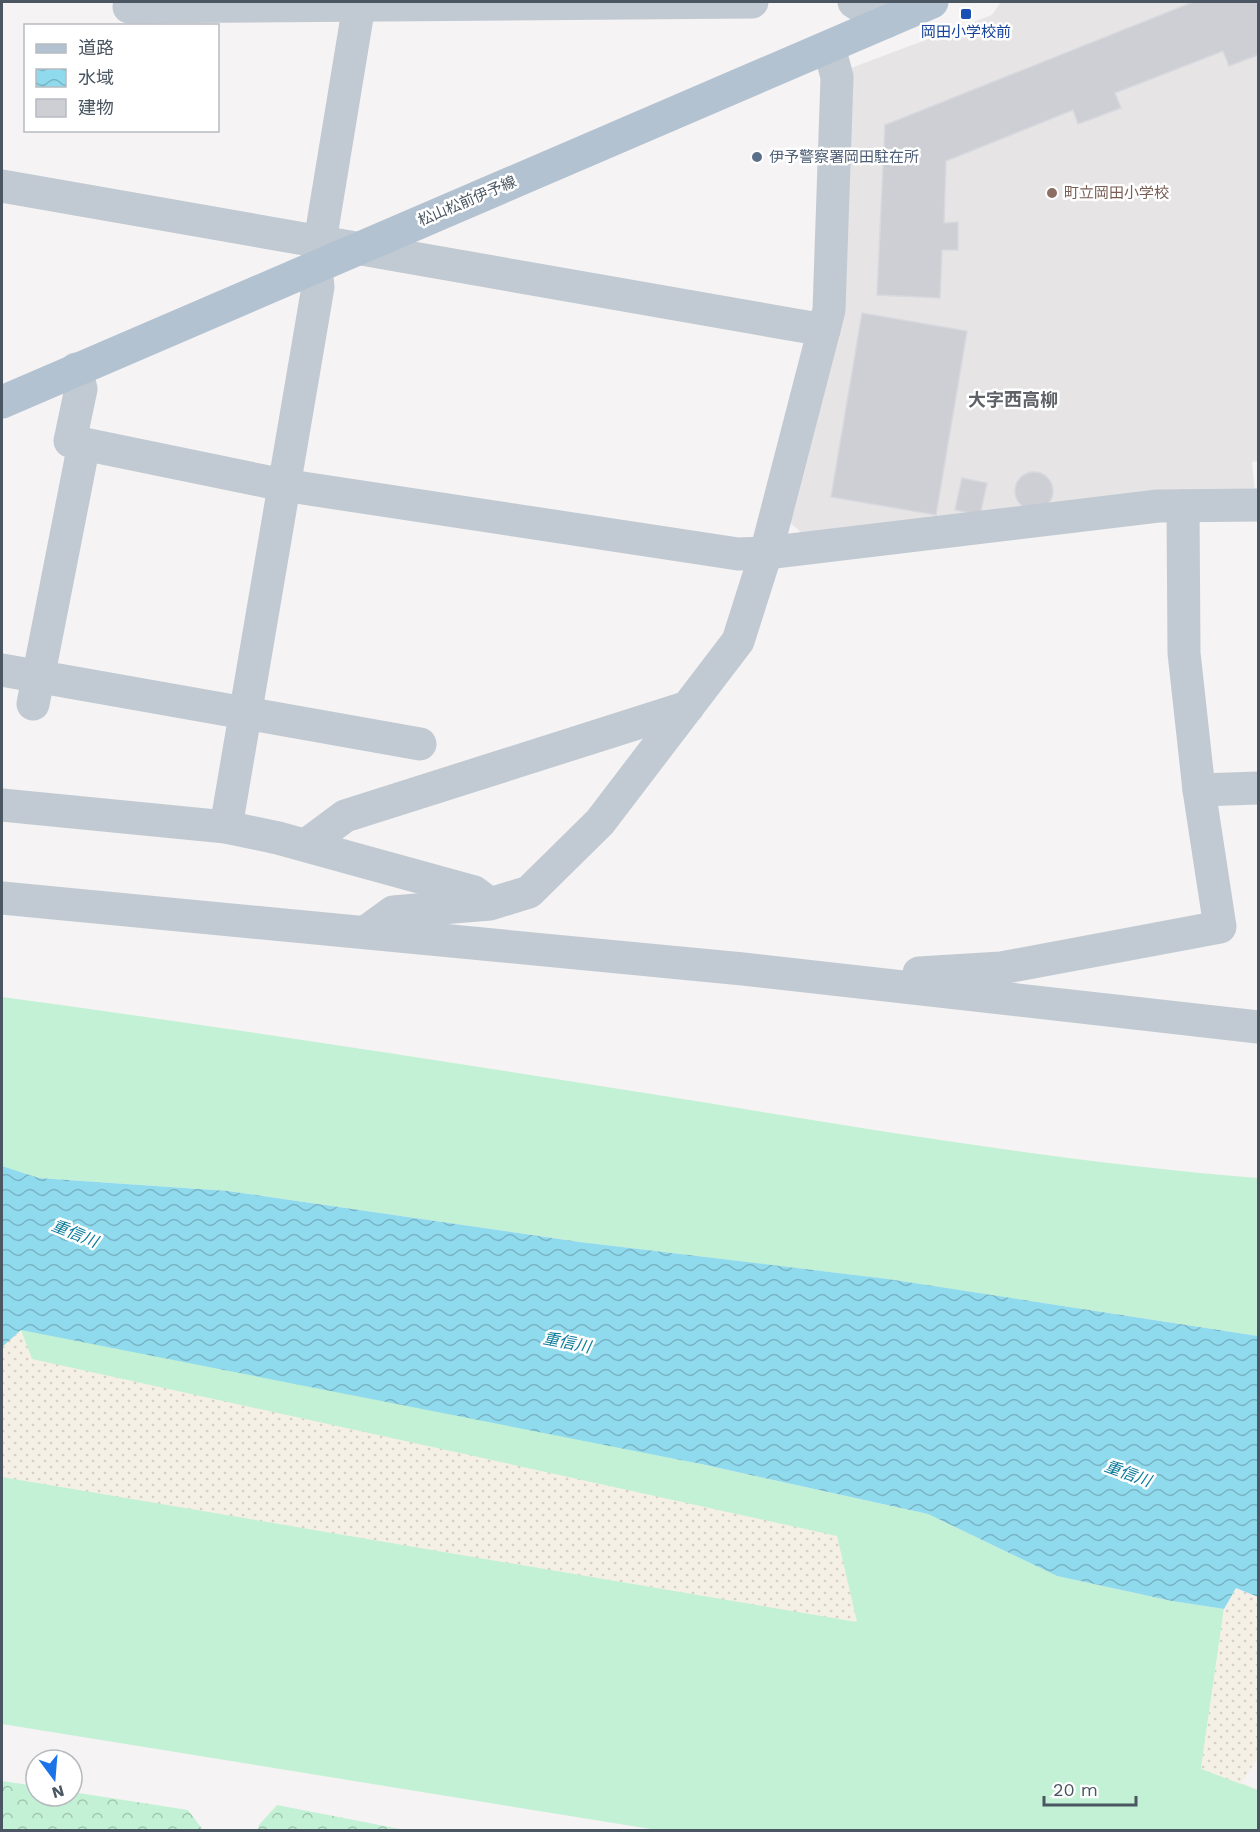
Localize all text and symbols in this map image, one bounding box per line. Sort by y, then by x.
marker: 岡田小学校前 [959,7,973,21]
place label: 岡田小学校前 [921,23,1011,41]
legend [24,24,219,132]
text: 道路 [78,37,114,58]
text: 水域 [78,67,114,88]
text: 建物 [78,97,114,118]
place label: 伊予警察署岡田駐在所 [769,148,919,166]
marker: 伊予警察署岡田駐在所 [750,150,764,164]
street label: 松山松前伊予線 [415,172,519,230]
place label: 町立岡田小学校 [1064,184,1169,202]
marker: 町立岡田小学校 [1045,186,1059,200]
district label: 大字西高柳 [968,389,1058,410]
water label: 重信川 [49,1216,102,1252]
water label: 重信川 [542,1329,594,1357]
water label: 重信川 [1102,1456,1156,1491]
north arrow [24,1748,84,1808]
scale bar [1044,1769,1136,1807]
text: 20 m [1053,1779,1098,1800]
text: N [50,1781,66,1803]

